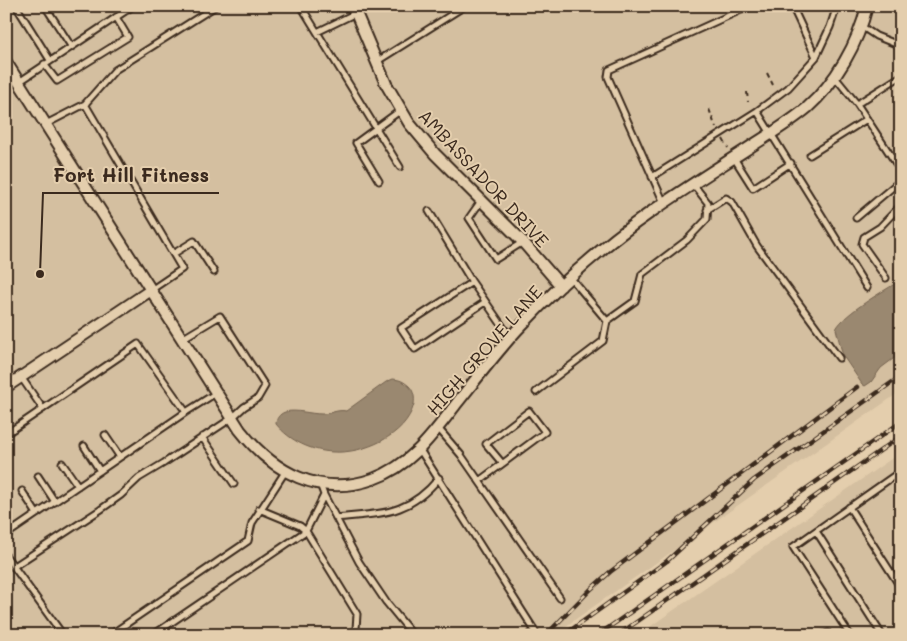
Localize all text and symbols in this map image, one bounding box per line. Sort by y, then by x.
street label: AMBASSADOR DRIVE [414,104,554,252]
callout: Fort Hill Fitness [43,159,219,193]
text: Fort Hill Fitness [53,162,209,187]
street label: HIGH GROVE LANE [421,280,547,420]

